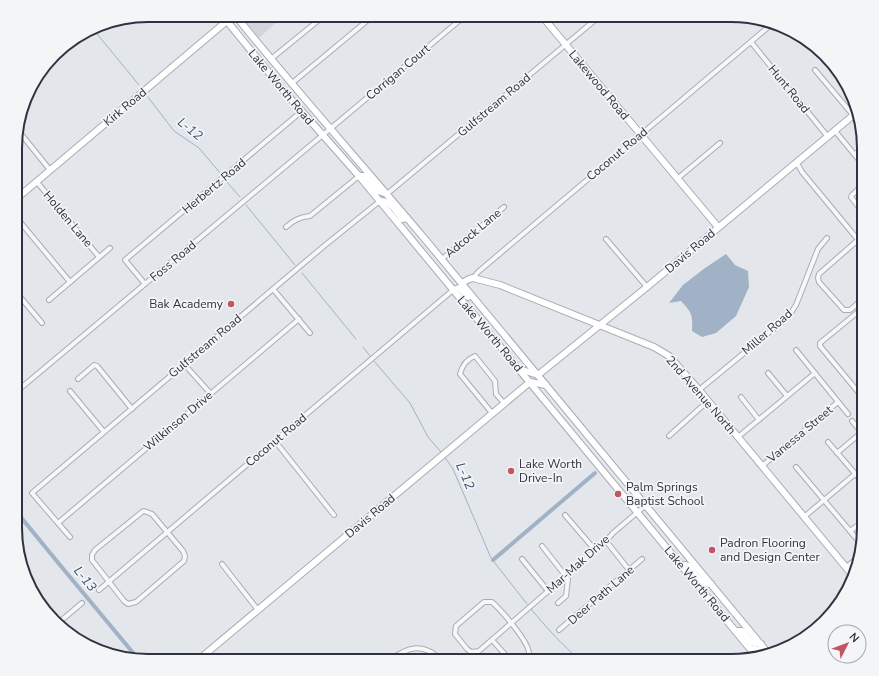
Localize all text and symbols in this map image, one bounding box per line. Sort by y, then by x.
street label: Corrigan Court [363,40,434,103]
street label: Lake Worth Road [245,46,317,128]
street label: Lakewood Road [565,47,633,123]
street label: Hunt Road [765,61,813,117]
street label: Gulfstream Road [454,70,534,140]
street label: Kirk Road [100,84,150,130]
water label: L-12 [174,113,207,145]
street label: Coconut Road [583,124,651,184]
street label: Herbertz Road [179,155,249,217]
street label: Holden Lane [40,188,96,250]
street label: Adcock Lane [442,205,504,261]
street label: Davis Road [662,225,718,277]
street label: Foss Road [147,237,199,285]
street label: Lake Worth Road [454,293,526,375]
place label: Bak Academy [149,296,224,312]
marker: Bak Academy [226,299,236,309]
street label: Miller Road [738,306,796,358]
street label: Gulfstream Road [165,311,245,381]
street label: 2nd Avenue North [662,352,740,438]
street label: Wilkinson Drive [140,387,216,455]
street label: Vanessa Street [763,401,837,467]
street label: Coconut Road [242,410,310,470]
place label: Lake Worth Drive-In [519,456,582,486]
water label: L-12 [451,460,479,492]
marker: Lake Worth Drive-In [506,466,516,476]
place label: Palm Springs Baptist School [626,479,704,509]
marker: Palm Springs Baptist School [613,489,623,499]
street label: Davis Road [342,490,398,542]
street label: Mar-Mak Drive [543,531,613,597]
place label: Padron Flooring and Design Center [720,535,820,565]
street label: Lake Worth Road [661,543,733,625]
marker: Padron Flooring and Design Center [707,545,717,555]
street label: Deer Path Lane [564,562,638,628]
water label: L-13 [69,563,101,596]
north arrow [827,624,867,664]
text: N [846,630,862,646]

